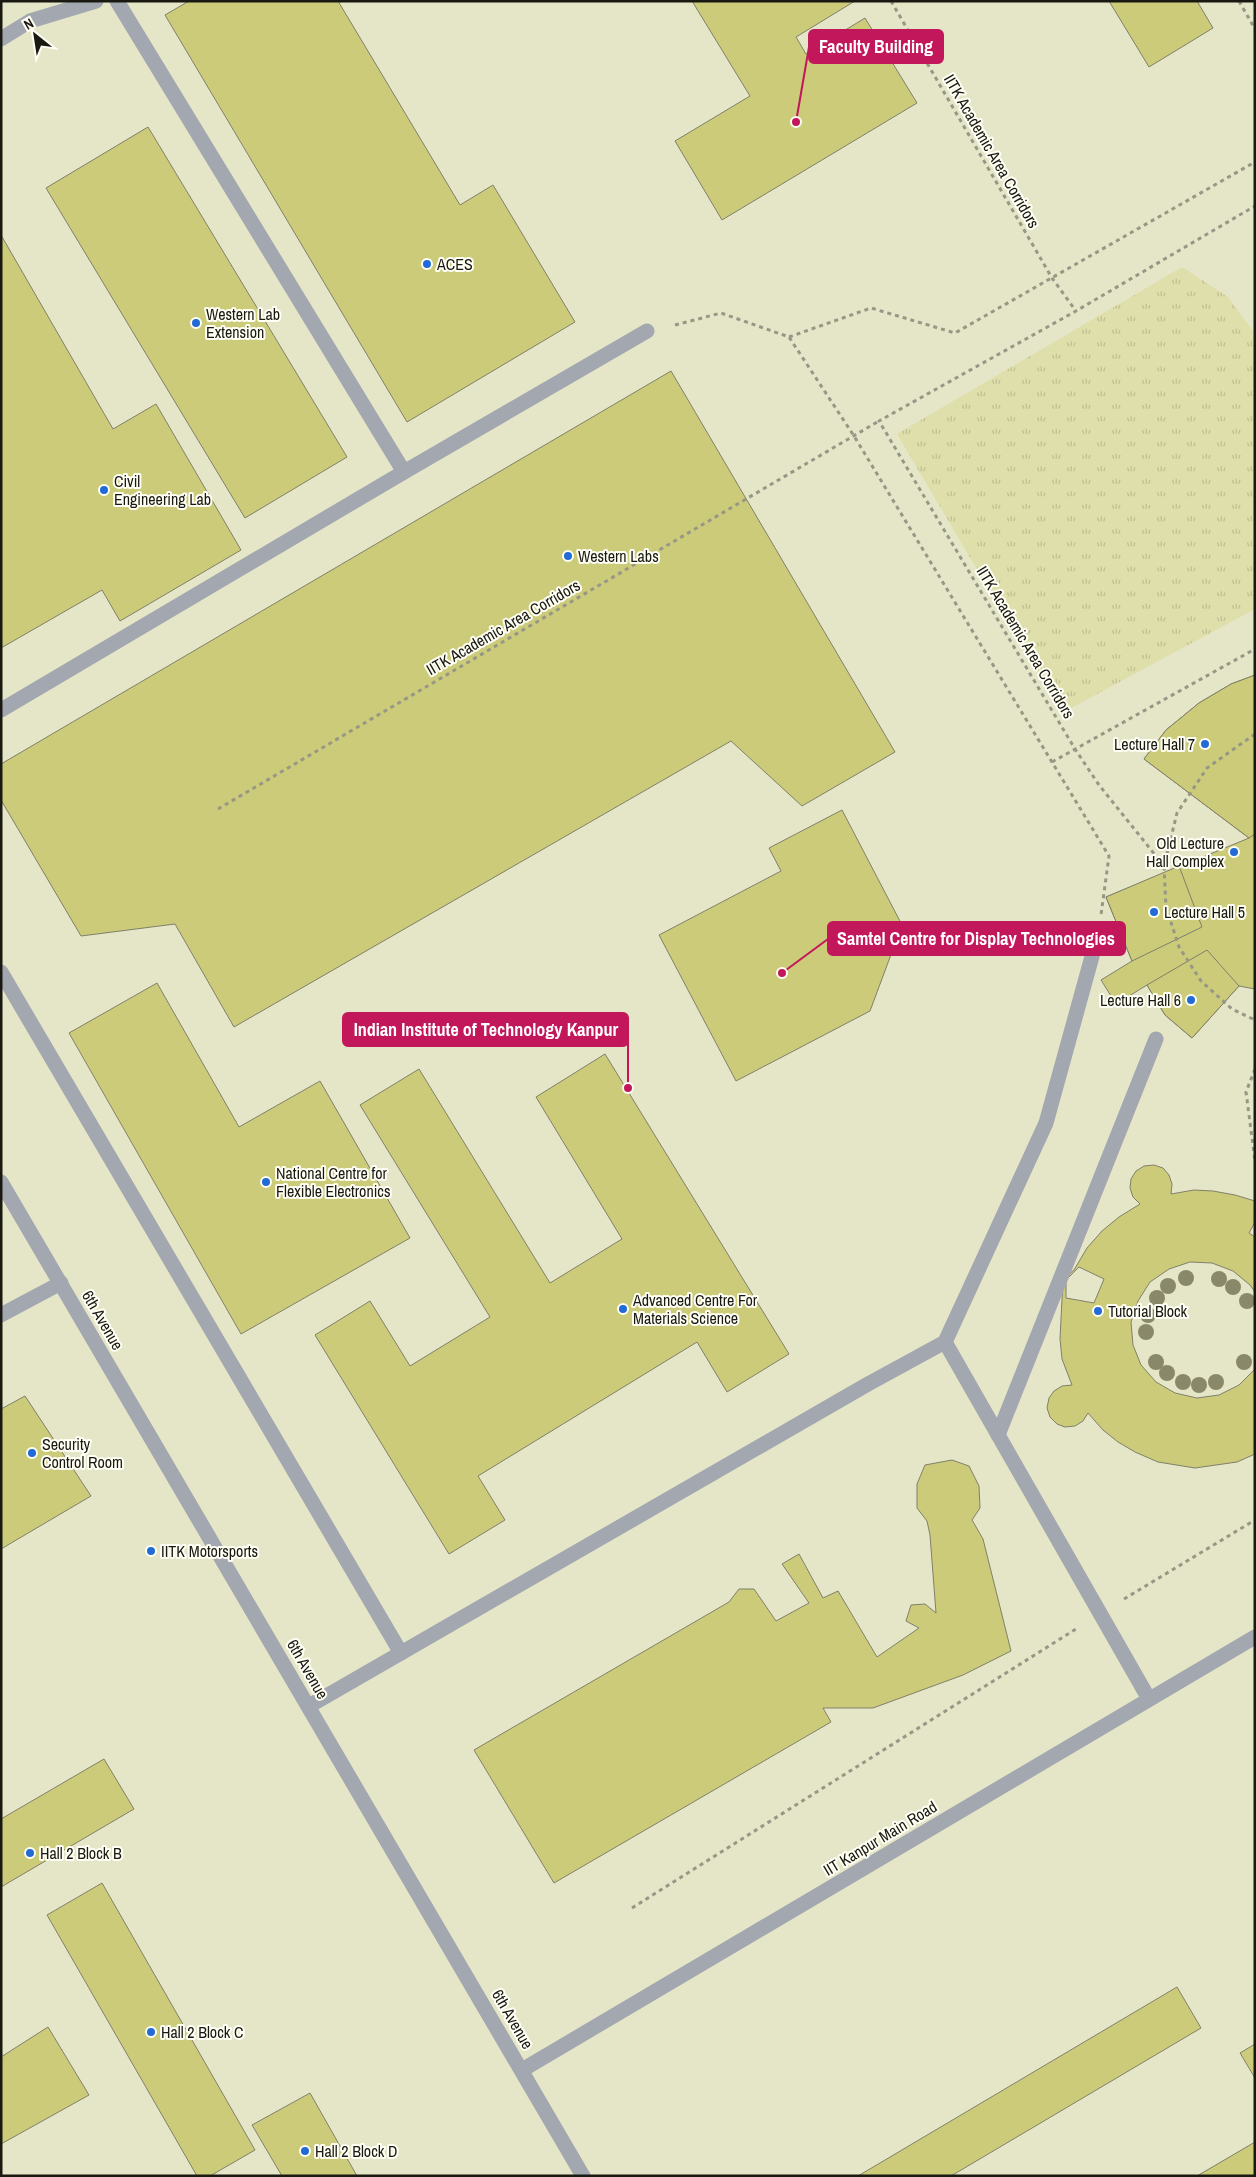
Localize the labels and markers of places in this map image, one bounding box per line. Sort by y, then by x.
callout: Faculty Building [809,30,943,63]
place label: ACES [436,253,473,275]
marker: ACES [421,258,433,270]
place label: Western Lab Extension [206,303,280,343]
marker: Western Lab Extension [190,317,202,329]
place label: Civil Engineering Lab [114,470,211,510]
marker: Civil Engineering Lab [98,484,110,496]
place label: Western Labs [578,545,659,567]
marker: Western Labs [562,550,574,562]
place label: Lecture Hall 7 [1114,733,1195,755]
marker: Lecture Hall 7 [1199,738,1211,750]
place label: Old Lecture Hall Complex [1146,832,1224,872]
marker: Old Lecture Hall Complex [1228,846,1240,858]
place label: Lecture Hall 5 [1164,901,1245,923]
marker: Lecture Hall 5 [1148,906,1160,918]
callout: Samtel Centre for Display Technologies [828,922,1125,955]
place label: Lecture Hall 6 [1100,989,1181,1011]
marker: Lecture Hall 6 [1185,994,1197,1006]
callout: Indian Institute of Technology Kanpur [343,1013,628,1046]
place label: National Centre for Flexible Electronics [276,1162,390,1202]
marker: National Centre for Flexible Electronics [260,1176,272,1188]
place label: Advanced Centre For Materials Science [632,1289,758,1329]
place label: Tutorial Block [1108,1300,1188,1322]
marker: Advanced Centre For Materials Science [617,1303,629,1315]
marker: Tutorial Block [1092,1305,1104,1317]
place label: Security Control Room [42,1433,123,1473]
marker: Security Control Room [26,1447,38,1459]
place label: IITK Motorsports [161,1540,258,1562]
marker: IITK Motorsports [145,1545,157,1557]
place label: Hall 2 Block B [40,1842,122,1864]
marker: Hall 2 Block B [24,1847,36,1859]
place label: Hall 2 Block C [161,2021,243,2043]
marker: Hall 2 Block C [145,2026,157,2038]
place label: Hall 2 Block D [315,2140,397,2162]
marker: Hall 2 Block D [299,2145,311,2157]

